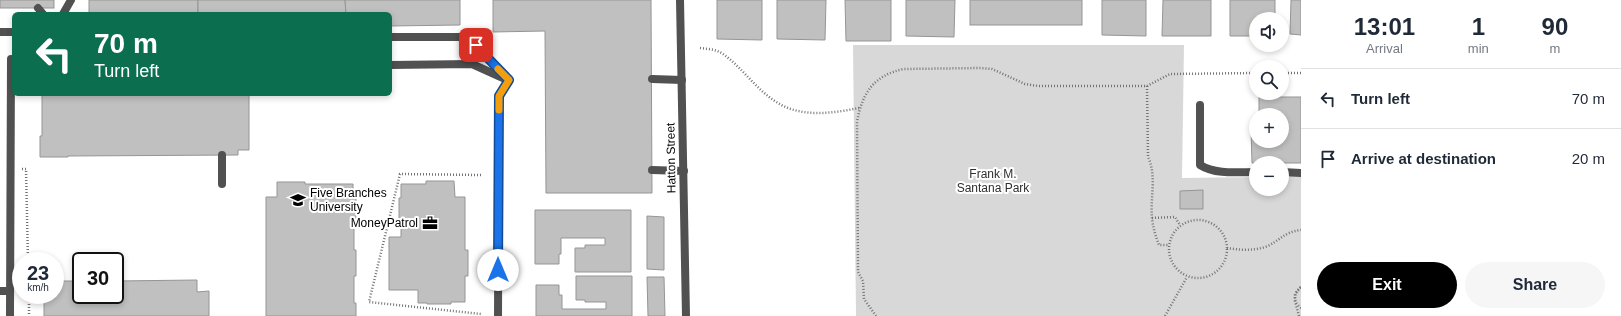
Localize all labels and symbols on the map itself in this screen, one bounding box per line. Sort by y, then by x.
pin [459,28,493,62]
street label: Hatton Street [663,122,679,193]
park label: Frank M. Santana Park [957,167,1030,195]
place label: Five Branches University [310,186,387,214]
school or university icon: Five Branches University [289,191,307,209]
office icon: MoneyPatrol [421,214,439,232]
place label: MoneyPatrol [351,216,418,230]
position arrow [477,249,519,291]
speed limit sign: 30 [72,252,124,304]

